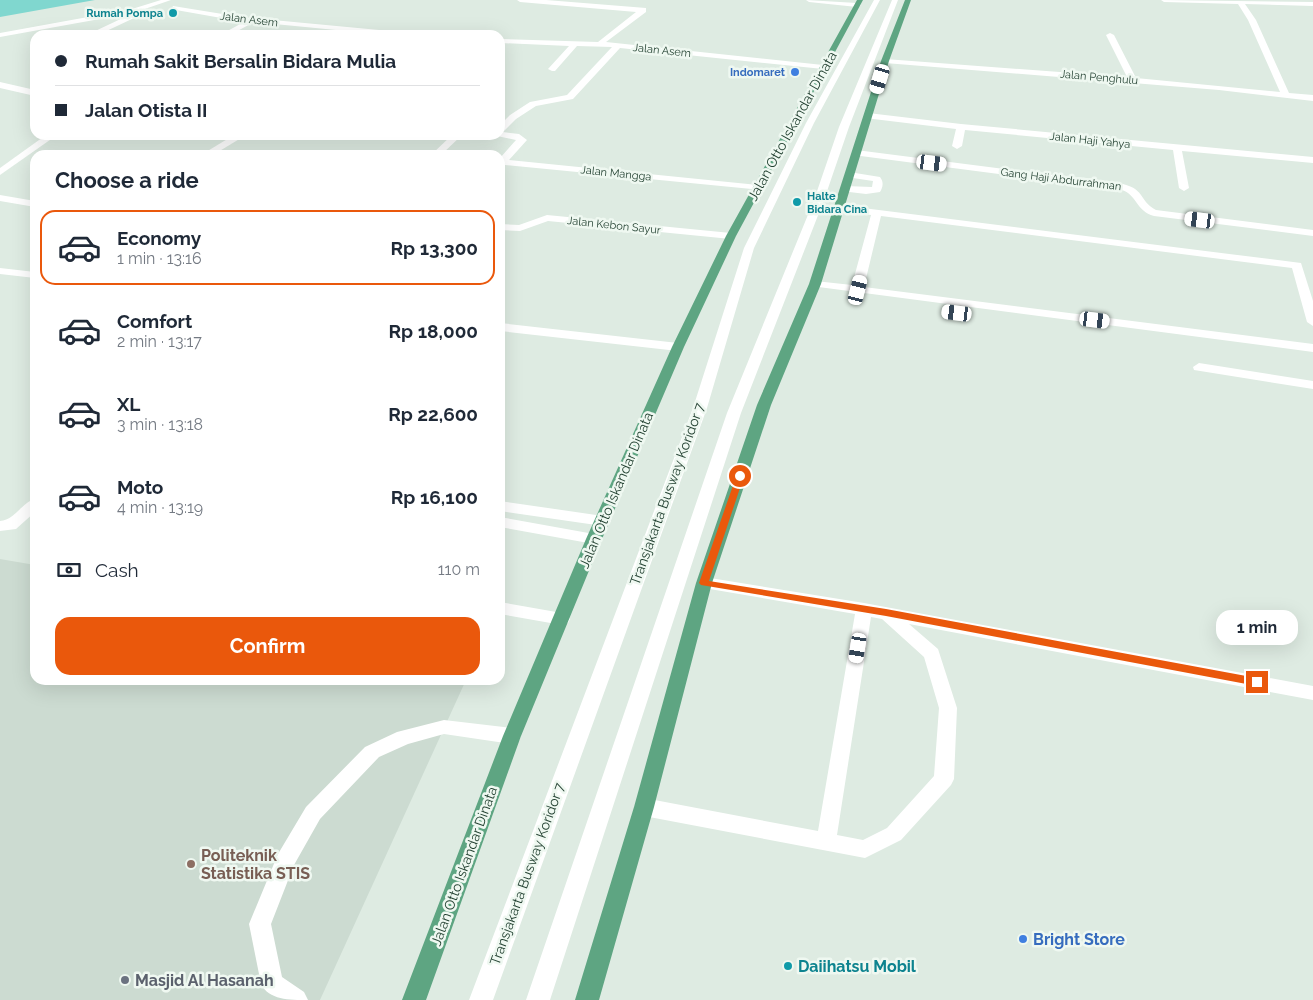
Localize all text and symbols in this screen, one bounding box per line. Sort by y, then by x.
place label: Rumah Pompa [86,7,163,20]
marker: Rumah Pompa [167,7,179,19]
street label: Jalan Asem [219,9,279,30]
street label: Jalan Asem [632,41,692,60]
street label: Jalan Otto Iskandar Dinata [744,49,840,203]
text: Rumah Sakit Bersalin Bidara Mulia [85,50,396,72]
car [868,62,891,96]
place label: Indomaret [730,66,786,79]
marker: Indomaret [789,66,801,78]
street label: Jalan Penghulu [1059,68,1139,87]
text: Jalan Otista II [85,99,207,121]
street label: Jalan Haji Yahya [1049,130,1131,151]
car [916,154,947,172]
street label: Jalan Mangga [580,163,652,184]
street label: Gang Haji Abdurrahman [1000,166,1122,193]
text: Choose a ride [55,167,199,193]
place label: Halte Bidara Cina [807,190,867,216]
marker: Halte Bidara Cina [791,196,803,208]
car [1184,211,1215,229]
street label: Jalan Kebon Sayur [567,214,662,237]
icon: car [57,225,102,270]
text: Economy [117,227,201,249]
text: Rp 13,300 [391,237,478,259]
text: 1 min · 13:16 [117,249,202,268]
car [847,274,868,306]
car [941,304,972,322]
icon: car [57,308,102,353]
text: Comfort [117,310,192,332]
car [1079,311,1110,329]
text: Rp 18,000 [389,320,478,342]
text: 2 min · 13:17 [117,332,202,351]
icon: car [57,391,102,436]
text: XL [117,393,140,415]
street label: Transjakarta Busway Koridor 7 [627,400,708,587]
text: Rp 22,600 [388,403,478,425]
street label: Jalan Otto Iskandar Dinata [576,410,656,570]
text: 3 min · 13:18 [117,415,203,434]
route start [729,465,751,487]
icon: car [57,474,102,519]
text: Moto [117,476,163,498]
text: Rp 16,100 [391,486,478,508]
text: 4 min · 13:19 [117,498,203,517]
icon: cash [55,556,83,584]
text: Cash [95,559,139,581]
text: 110 m [438,560,480,579]
callout: 1 min [1216,610,1298,644]
button: Confirm [55,617,480,675]
text: 1 min [1237,618,1277,637]
car [848,632,867,664]
route end [1246,671,1268,693]
street label: Transjakarta Busway Koridor 7 [487,780,568,967]
street label: Jalan Otto Iskandar Dinata [428,784,500,948]
place label: Politeknik Statistika STIS [201,846,310,883]
marker: Politeknik Statistika STIS [185,858,197,870]
place label: Bright Store [1033,930,1125,949]
marker: Bright Store [1017,933,1029,945]
place label: Daiihatsu Mobil [798,957,917,976]
marker: Daiihatsu Mobil [782,960,794,972]
place label: Masjid Al Hasanah [135,971,274,990]
marker: Masjid Al Hasanah [119,974,131,986]

